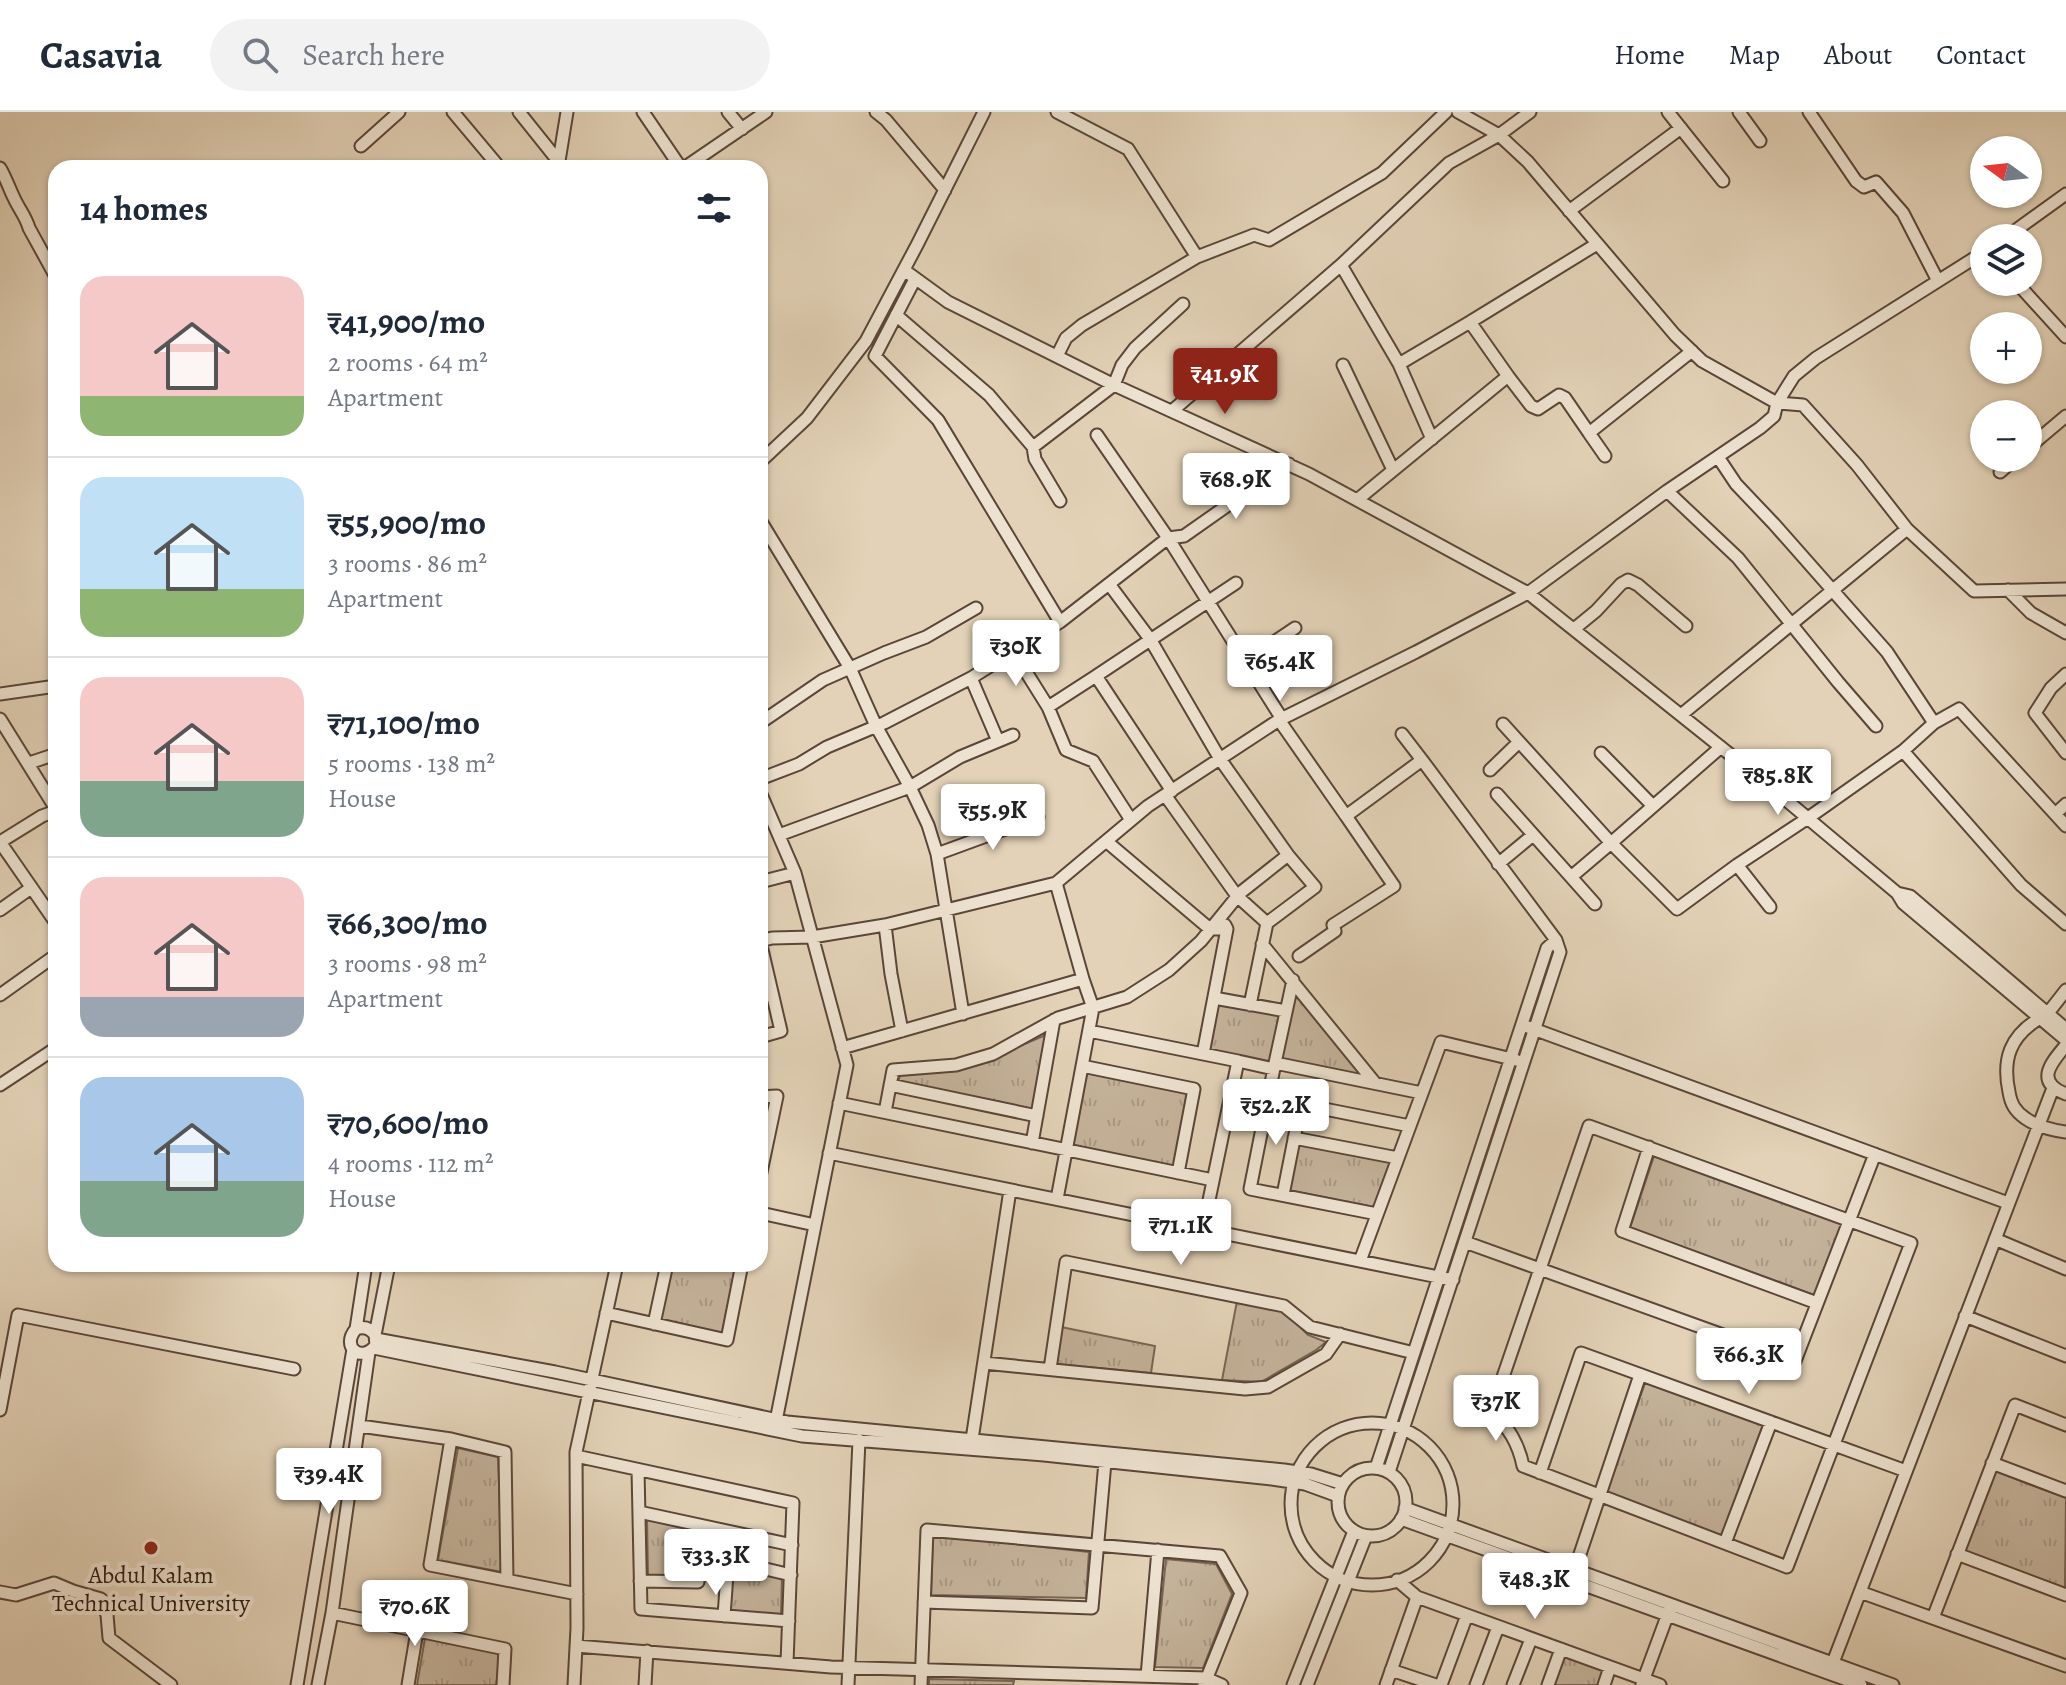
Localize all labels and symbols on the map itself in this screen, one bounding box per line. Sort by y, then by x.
north arrow [1970,136,2042,208]
pin: ₹41.9K [1160,348,1290,416]
pin: ₹68.9K [1171,453,1301,521]
pin: ₹30K [969,620,1063,688]
pin: ₹65.4K [1215,635,1345,703]
pin: ₹85.8K [1713,749,1843,817]
pin: ₹55.9K [928,784,1058,852]
pin: ₹52.2K [1211,1079,1341,1147]
pin: ₹71.1K [1116,1199,1246,1267]
pin: ₹66.3K [1684,1328,1814,1396]
pin: ₹37K [1449,1375,1543,1443]
pin: ₹39.4K [264,1448,394,1516]
pin: ₹33.3K [651,1529,781,1597]
marker: Abdul Kalam Technical University [142,1539,160,1557]
pin: ₹48.3K [1470,1553,1600,1621]
place label: Abdul Kalam Technical University [52,1559,250,1619]
pin: ₹70.6K [350,1580,480,1648]

